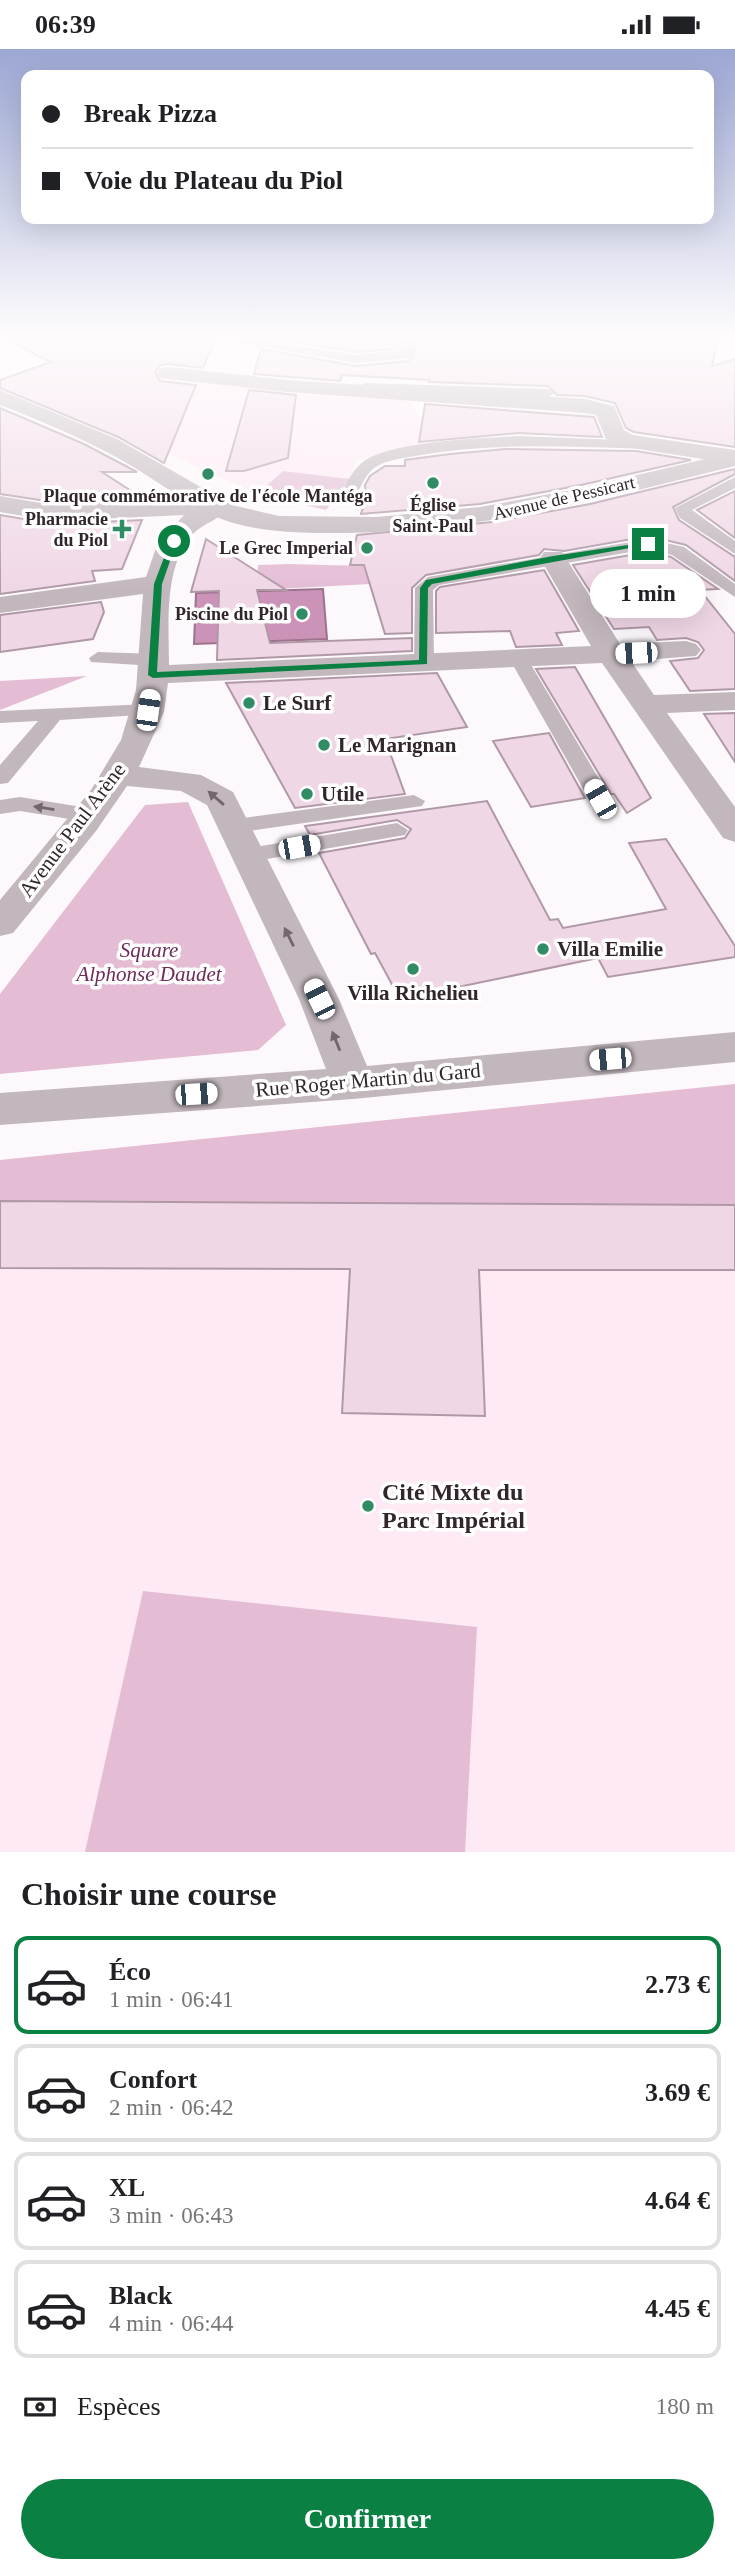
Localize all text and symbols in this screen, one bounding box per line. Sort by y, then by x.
text: 06:39 [35,10,96,39]
text: Break Pizza [84,99,217,128]
text: Voie du Plateau du Piol [84,166,343,195]
marker: Plaque commémorative de l'école Mantéga [200,466,216,482]
street label: Avenue de Pessicart [491,472,637,524]
marker: Église Saint-Paul [425,475,441,491]
place label: Plaque commémorative de l'école Mantéga [44,486,372,506]
place label: Église Saint-Paul [392,494,474,536]
place label: Pharmacie du Piol [25,509,108,550]
marker: Pharmacie du Piol [114,521,130,537]
route start [158,525,190,557]
route end [632,528,664,560]
place label: Le Grec Imperial [219,538,353,558]
marker: Le Grec Imperial [359,540,375,556]
callout: 1 min [590,569,706,617]
text: 1 min [620,581,676,606]
place label: Piscine du Piol [175,604,288,624]
marker: Piscine du Piol [294,606,310,622]
car [615,642,658,664]
car [135,688,162,732]
place label: Le Surf [263,691,332,715]
marker: Le Surf [241,695,257,711]
place label: Le Marignan [338,733,457,757]
marker: Le Marignan [316,737,332,753]
street label: Avenue Paul Arène [14,758,130,902]
car [581,776,620,822]
place label: Utile [321,782,364,806]
marker: Utile [299,786,315,802]
one-way arrow [207,790,225,806]
one-way arrow [33,802,55,813]
car [277,833,322,861]
one-way arrow [284,927,295,947]
place label: Villa Emilie [557,937,663,961]
park label: Square Alphonse Daudet [74,938,223,986]
marker: Villa Emilie [535,941,551,957]
marker: Villa Richelieu [405,961,421,977]
car [301,976,338,1022]
place label: Villa Richelieu [347,981,479,1005]
one-way arrow [330,1030,341,1051]
car [589,1047,632,1071]
street label: Rue Roger Martin du Gard [254,1058,482,1102]
car [175,1082,218,1106]
place label: Cité Mixte du Parc Impérial [382,1479,525,1533]
marker: Cité Mixte du Parc Impérial [360,1498,376,1514]
text: Choisir une course [21,1876,276,1912]
icon: car [25,1954,88,2017]
text: Éco [109,1957,151,1986]
text: 2.73 € [645,1970,710,1999]
text: 1 min · 06:41 [109,1987,234,2012]
icon: car [25,2062,88,2125]
text: Confort [109,2065,197,2094]
text: 3.69 € [645,2078,710,2107]
text: 2 min · 06:42 [109,2095,234,2120]
icon: car [25,2170,88,2233]
text: XL [109,2173,145,2202]
text: 4.64 € [645,2186,710,2215]
text: 3 min · 06:43 [109,2203,234,2228]
icon: car [25,2278,88,2341]
text: Black [109,2281,173,2310]
text: 4.45 € [645,2294,710,2323]
text: 4 min · 06:44 [109,2311,234,2336]
icon: cash [21,2388,59,2426]
text: Espèces [77,2392,161,2421]
text: 180 m [656,2394,714,2419]
button: Confirmer [21,2479,714,2559]

